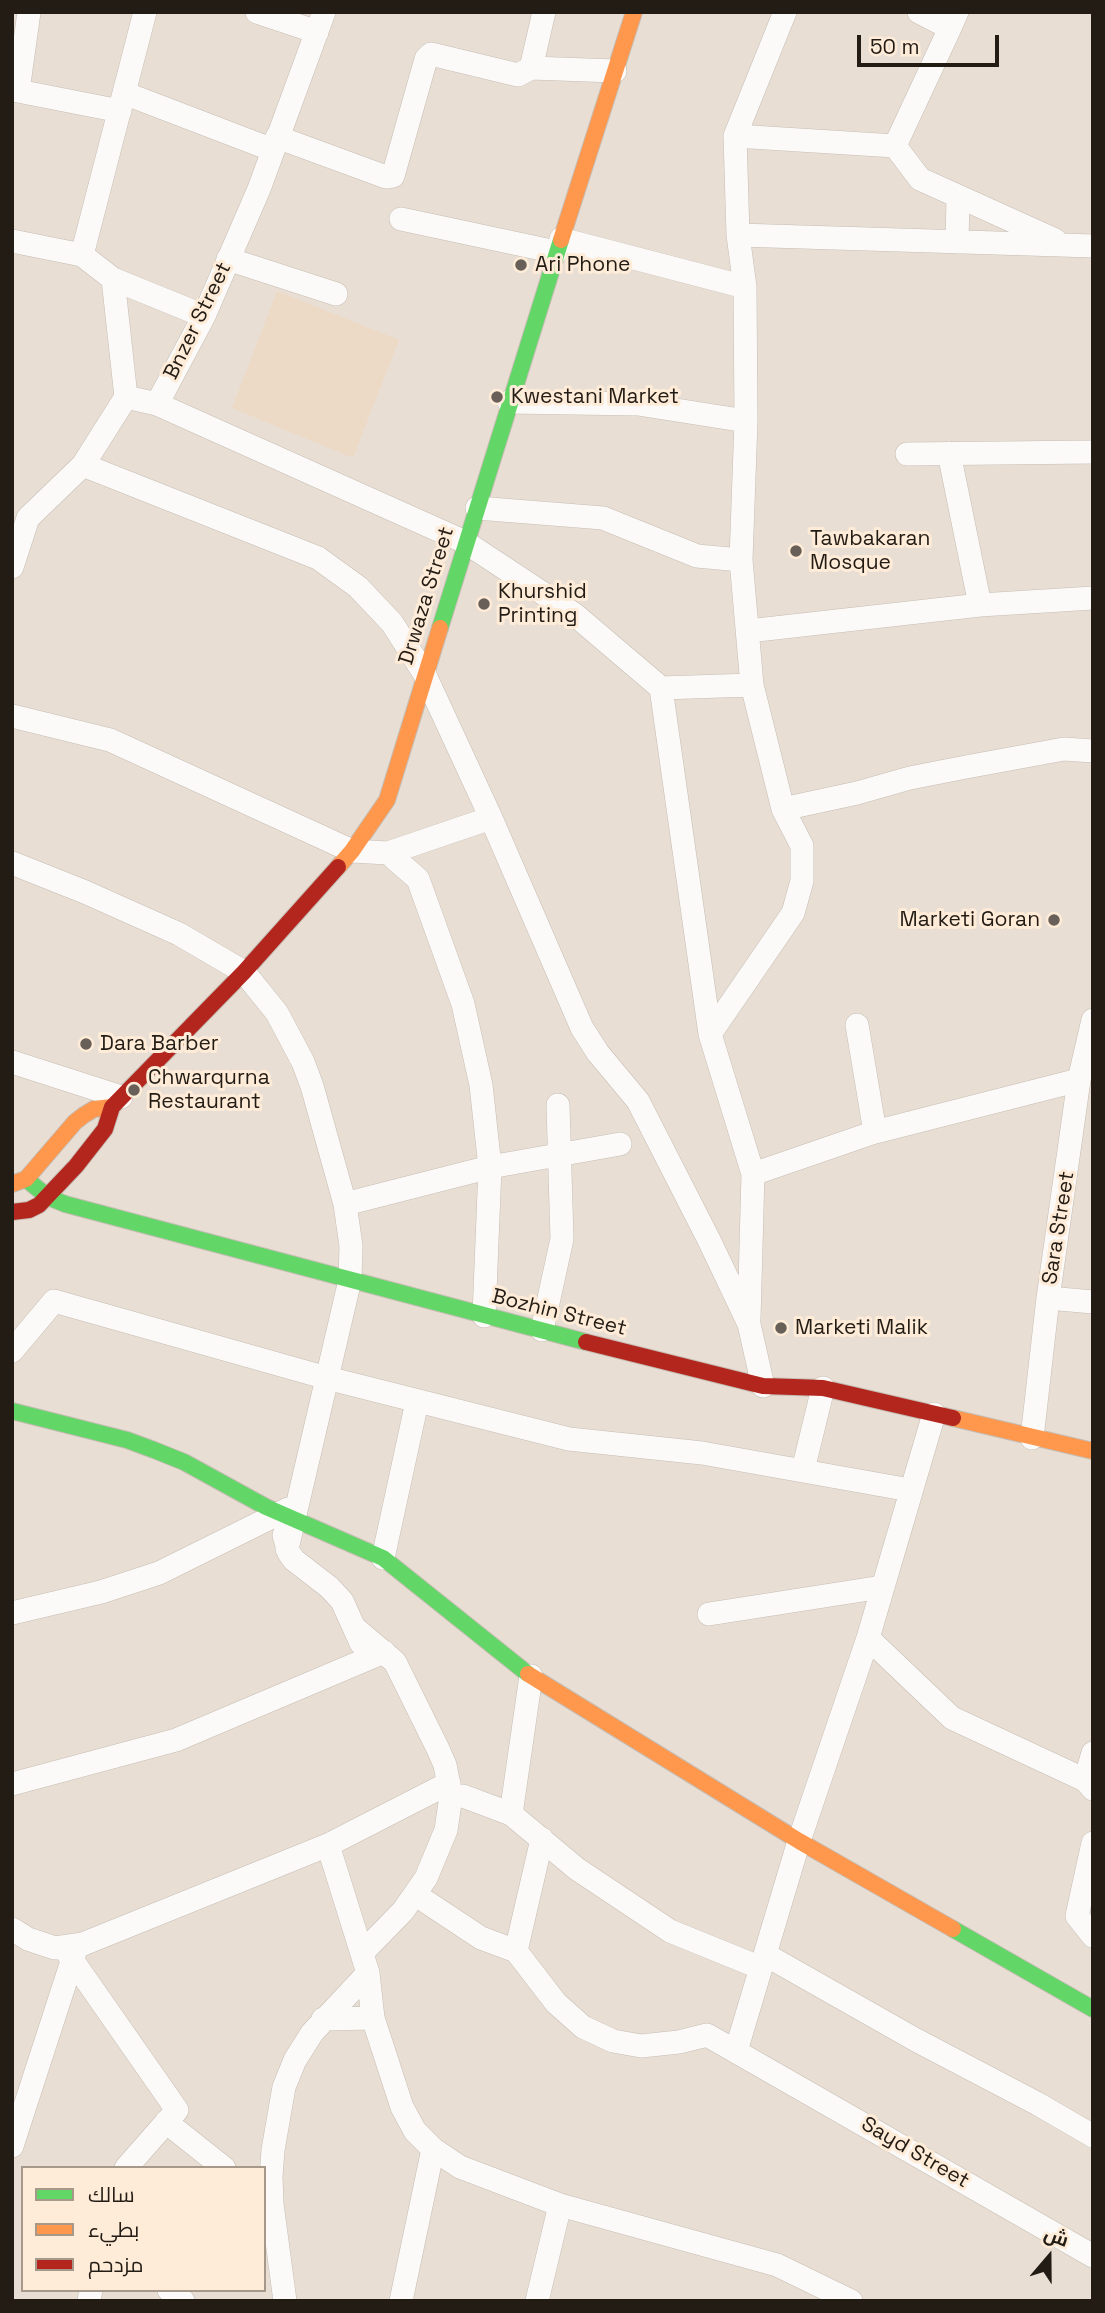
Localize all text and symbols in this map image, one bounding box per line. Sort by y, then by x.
scale bar [860,21,1002,65]
text: 50 m [870,33,920,60]
place label: Ari Phone [535,252,630,278]
marker: Ari Phone [513,257,529,273]
street label: Bnzer Street [159,258,237,384]
place label: Kwestani Market [511,384,679,410]
marker: Kwestani Market [489,389,505,405]
street label: Drwaza Street [394,524,460,668]
place label: Tawbakaran Mosque [810,526,930,576]
marker: Tawbakaran Mosque [788,543,804,559]
place label: Khurshid Printing [498,579,587,629]
marker: Khurshid Printing [476,596,492,612]
place label: Marketi Goran [900,907,1040,933]
marker: Marketi Goran [1046,912,1062,928]
place label: Dara Barber [100,1031,219,1057]
marker: Dara Barber [78,1036,94,1052]
place label: Chwarqurna Restaurant [148,1065,270,1115]
marker: Chwarqurna Restaurant [126,1082,142,1098]
street label: Sara Street [1038,1170,1080,1286]
street label: Bozhin Street [489,1284,629,1342]
place label: Marketi Malik [795,1315,928,1341]
marker: Marketi Malik [773,1320,789,1336]
street label: Sayd Street [856,2112,974,2194]
legend [21,2166,266,2292]
text: سالك [88,2181,135,2208]
text: بطيء [88,2216,139,2243]
text: ش [1041,2221,1072,2253]
north arrow [1014,2222,1084,2292]
text: مزدحم [88,2251,143,2278]

